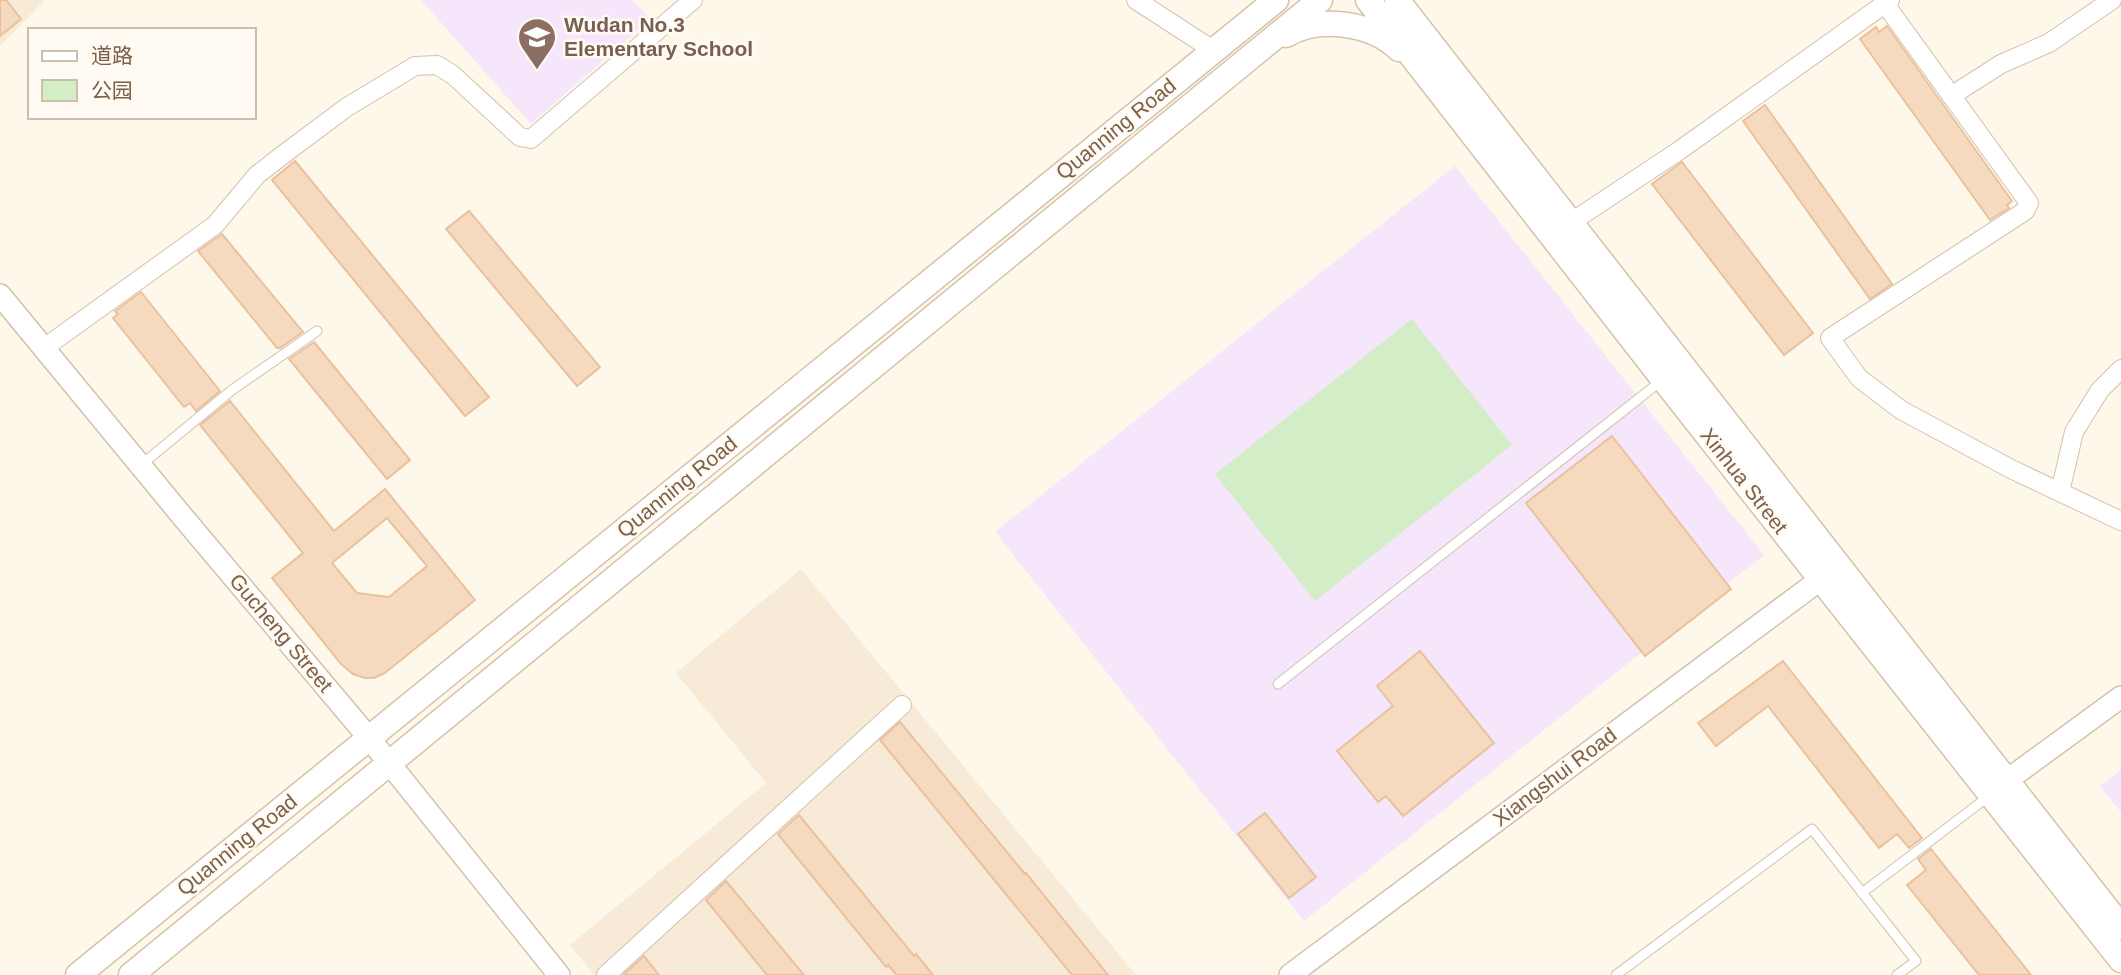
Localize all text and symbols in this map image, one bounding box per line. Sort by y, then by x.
place label: Wudan No.3 Elementary School [564,13,753,60]
school or university icon: Wudan No.3 Elementary School [516,16,558,71]
legend [28,28,256,119]
text: 道路 [91,44,133,67]
street label: Quanning Road [1051,73,1180,184]
text: 公园 [91,79,133,102]
street label: Xinhua Street [1696,423,1793,538]
street label: Quanning Road [612,431,741,542]
street label: Gucheng Street [225,569,338,697]
street label: Xiangshui Road [1489,723,1621,830]
street label: Quanning Road [172,789,301,900]

